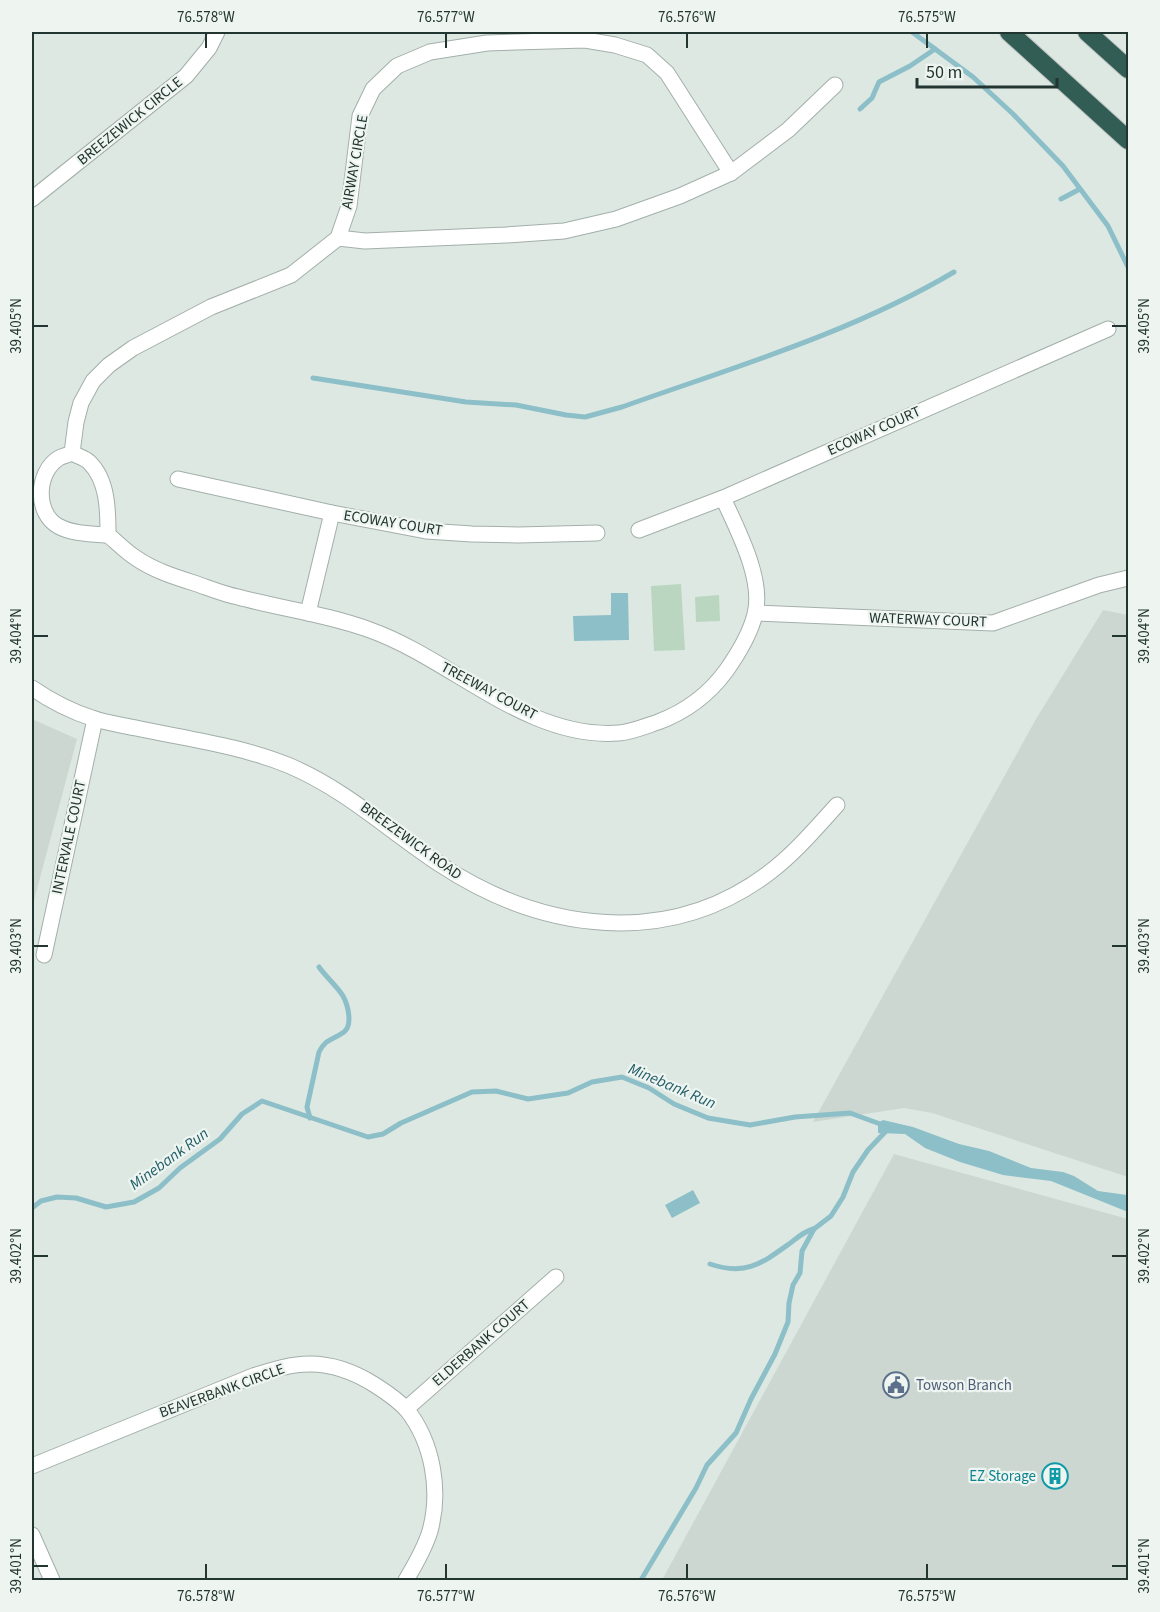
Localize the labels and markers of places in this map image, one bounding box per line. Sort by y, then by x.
public building icon: Towson Branch [881,1370,911,1400]
place label: Towson Branch [916,1375,1012,1396]
building icon: EZ Storage [1040,1461,1070,1491]
place label: EZ Storage [969,1466,1036,1487]

